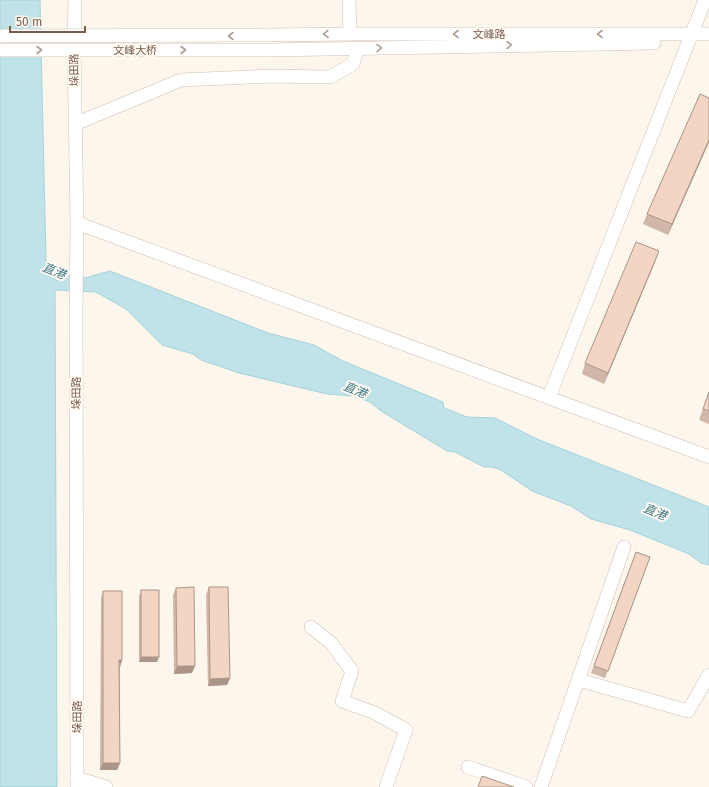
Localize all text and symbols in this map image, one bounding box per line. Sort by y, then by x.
scale bar [10,8,85,34]
text: 50 m [16,15,42,29]
street label: 文峰路 [473,28,506,41]
one-way arrow [323,30,329,38]
one-way arrow [453,30,459,38]
one-way arrow [597,30,603,38]
one-way arrow [228,32,234,40]
one-way arrow [506,41,512,49]
street label: 文峰大桥 [113,44,157,57]
one-way arrow [376,44,382,52]
one-way arrow [36,46,42,54]
one-way arrow [180,46,186,54]
street label: 垛田路 [68,53,81,87]
water label: 直港 [40,260,70,283]
street label: 垛田路 [70,377,83,410]
water label: 直港 [341,379,371,402]
water label: 直港 [641,501,671,524]
street label: 垛田路 [71,701,84,734]

